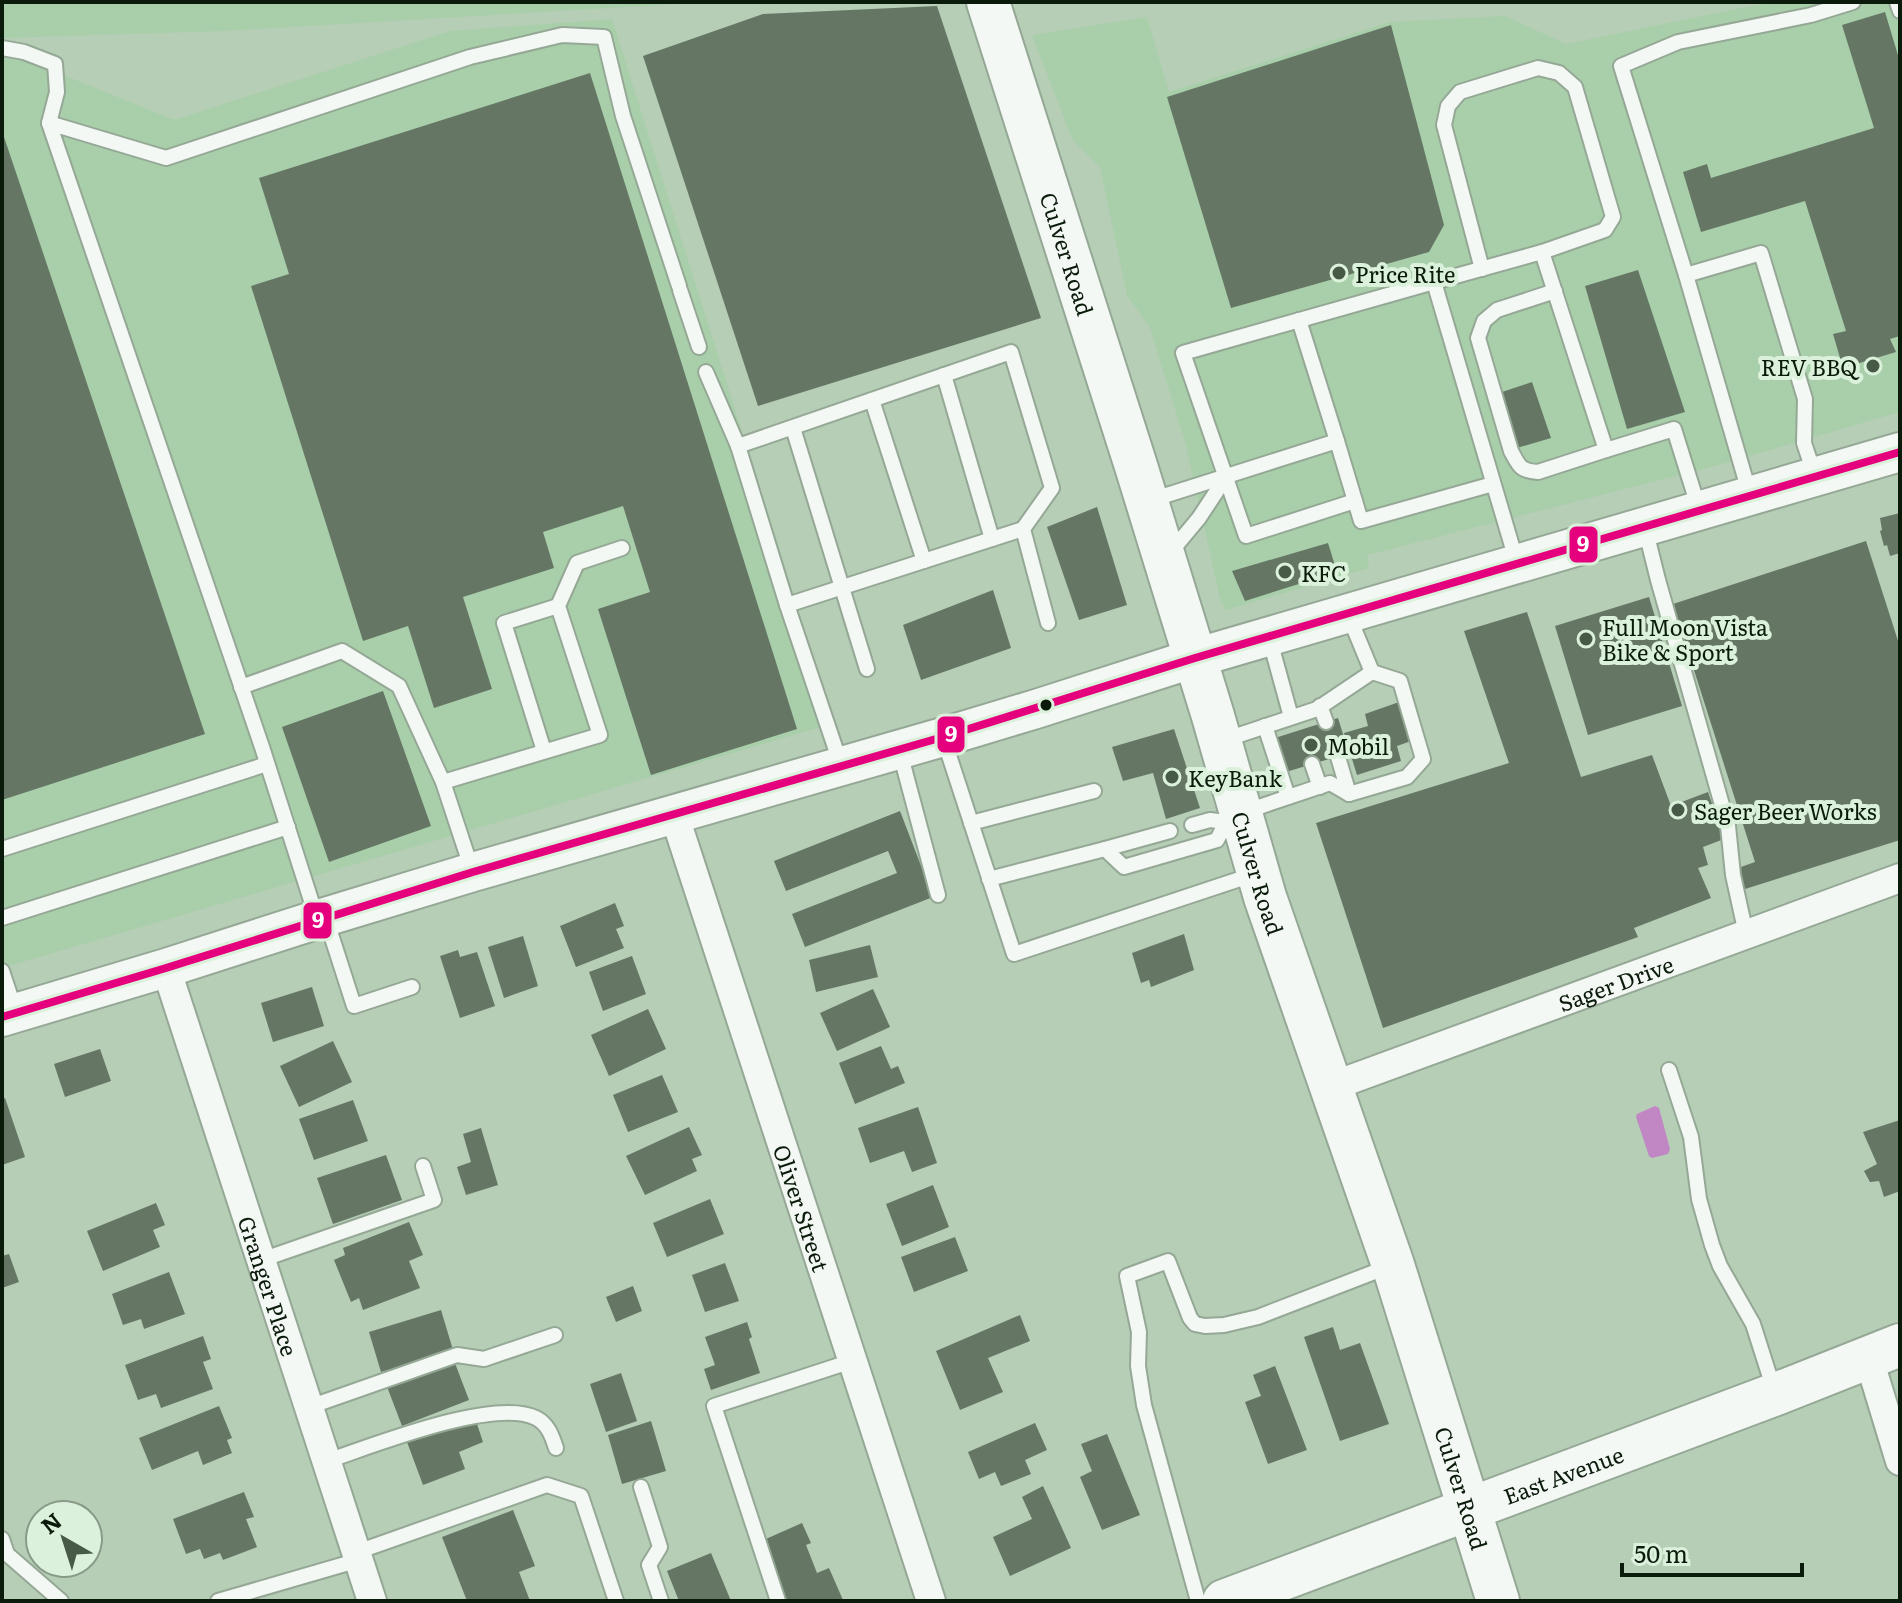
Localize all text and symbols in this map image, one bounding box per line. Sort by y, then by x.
street label: Culver Road [1033,188,1103,319]
place label: Price Rite [1355,257,1456,290]
marker: Price Rite [1330,264,1348,282]
place label: REV BBQ [1761,350,1860,383]
marker: REV BBQ [1864,357,1882,375]
line badge: 9 [1568,525,1599,564]
text: 9 [1577,526,1589,559]
place label: KFC [1301,556,1346,589]
marker: KFC [1276,563,1294,581]
place label: Full Moon Vista Bike & Sport [1602,610,1768,668]
marker: Full Moon Vista Bike & Sport [1577,630,1595,648]
unlabelled marker [1038,697,1054,713]
line badge: 9 [936,715,966,754]
text: 9 [945,716,957,749]
place label: Mobil [1327,729,1389,762]
marker: Mobil [1302,736,1320,754]
place label: KeyBank [1188,761,1283,794]
marker: KeyBank [1163,768,1181,786]
place label: Sager Beer Works [1694,794,1877,827]
marker: Sager Beer Works [1669,801,1687,819]
street label: Culver Road [1225,807,1293,939]
line badge: 9 [302,901,333,940]
text: 9 [312,902,324,935]
street label: Sager Drive [1553,946,1678,1019]
street label: Oliver Street [766,1140,839,1276]
street label: Granger Place [231,1211,308,1360]
street label: Culver Road [1428,1422,1497,1554]
street label: East Avenue [1498,1436,1628,1511]
north arrow [24,1499,104,1579]
text: N [33,1504,68,1541]
scale bar [1622,1527,1802,1577]
text: 50 m [1634,1535,1688,1570]

